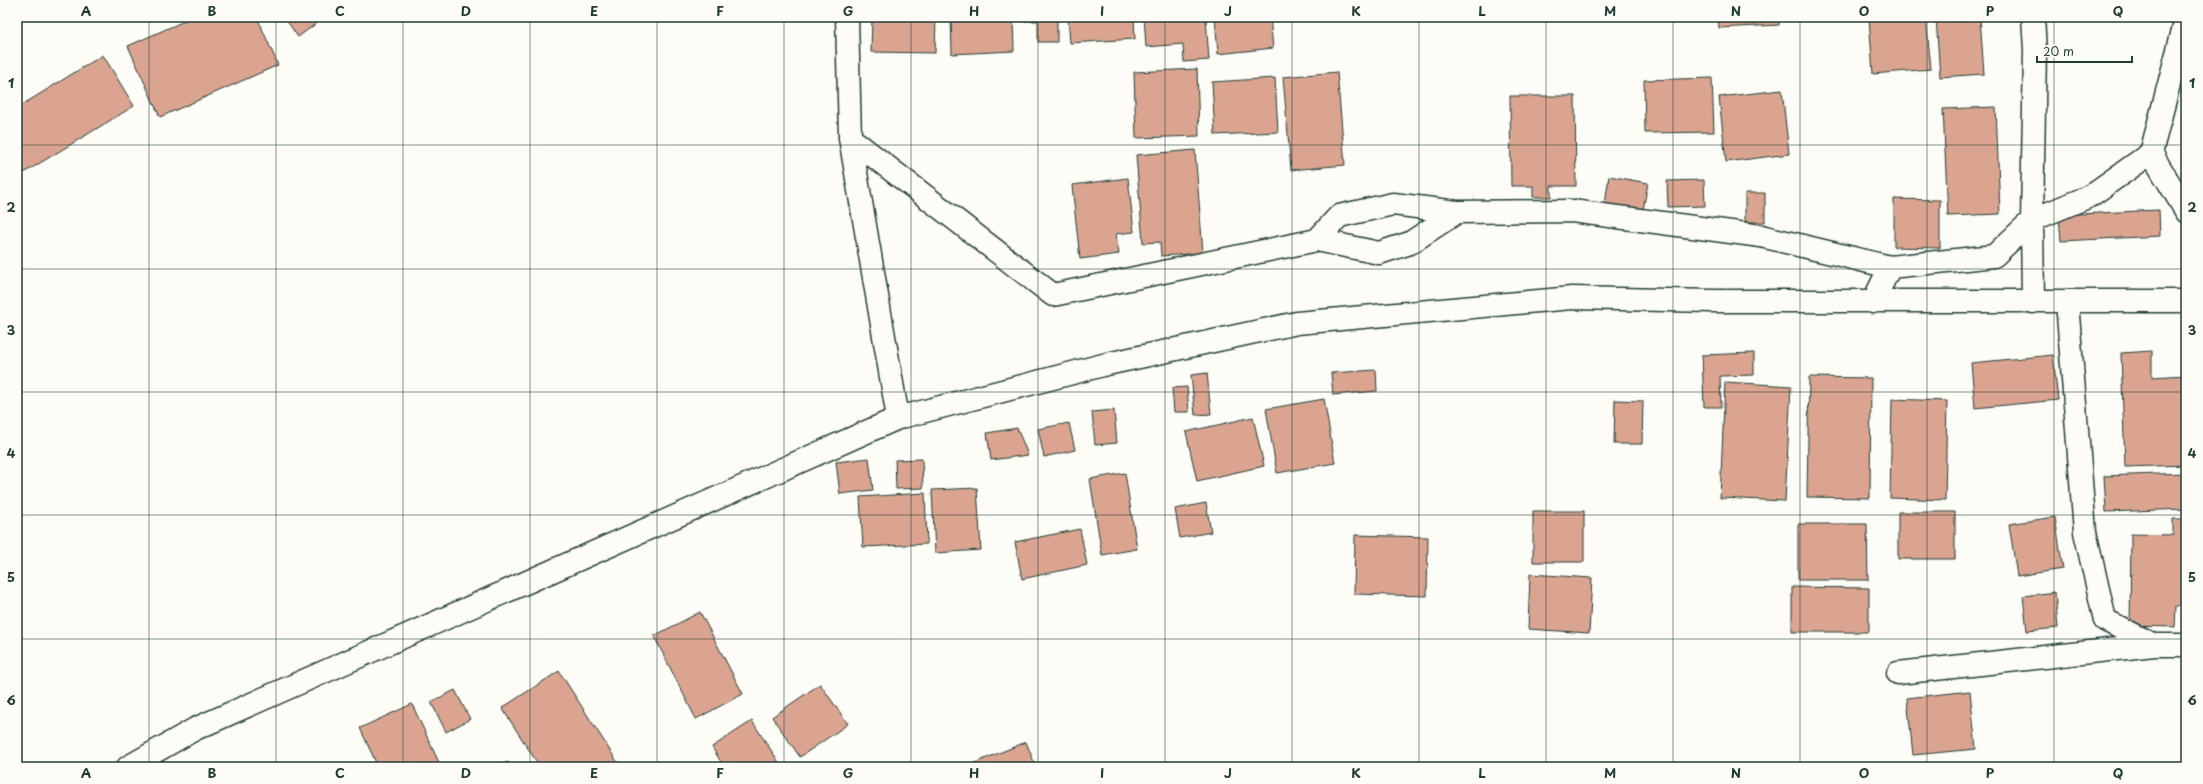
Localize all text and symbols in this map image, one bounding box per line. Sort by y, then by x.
text: A [81,1,91,20]
text: B [208,1,217,20]
text: C [335,1,345,20]
text: D [461,1,471,20]
text: E [590,1,598,20]
text: F [716,1,724,20]
text: G [843,1,853,20]
text: H [969,1,979,20]
text: I [1100,1,1104,20]
text: J [1224,1,1232,20]
text: K [1351,1,1361,20]
text: L [1478,1,1486,20]
text: M [1604,1,1616,20]
text: N [1731,1,1741,20]
text: O [1859,1,1869,20]
text: P [1986,1,1995,20]
text: Q [2113,1,2123,20]
scale bar [2037,38,2132,64]
text: 20 m [2043,42,2074,60]
text: 1 [8,73,14,92]
text: 1 [2189,73,2195,92]
text: 2 [6,197,16,216]
text: 2 [2187,197,2197,216]
text: 3 [7,320,16,339]
text: 3 [2188,320,2197,339]
text: 4 [7,443,16,462]
text: 4 [2188,443,2197,462]
text: 5 [7,567,15,586]
text: 5 [2188,567,2196,586]
text: 6 [6,690,16,709]
text: 6 [2187,690,2197,709]
text: A [81,763,91,782]
text: B [208,763,217,782]
text: C [335,763,345,782]
text: D [461,763,471,782]
text: E [590,763,598,782]
text: F [716,763,724,782]
text: G [843,763,853,782]
text: H [969,763,979,782]
text: I [1100,763,1104,782]
text: J [1224,763,1232,782]
text: K [1351,763,1361,782]
text: L [1478,763,1486,782]
text: M [1604,763,1616,782]
text: N [1731,763,1741,782]
text: O [1859,763,1869,782]
text: P [1986,763,1995,782]
text: Q [2113,763,2123,782]

